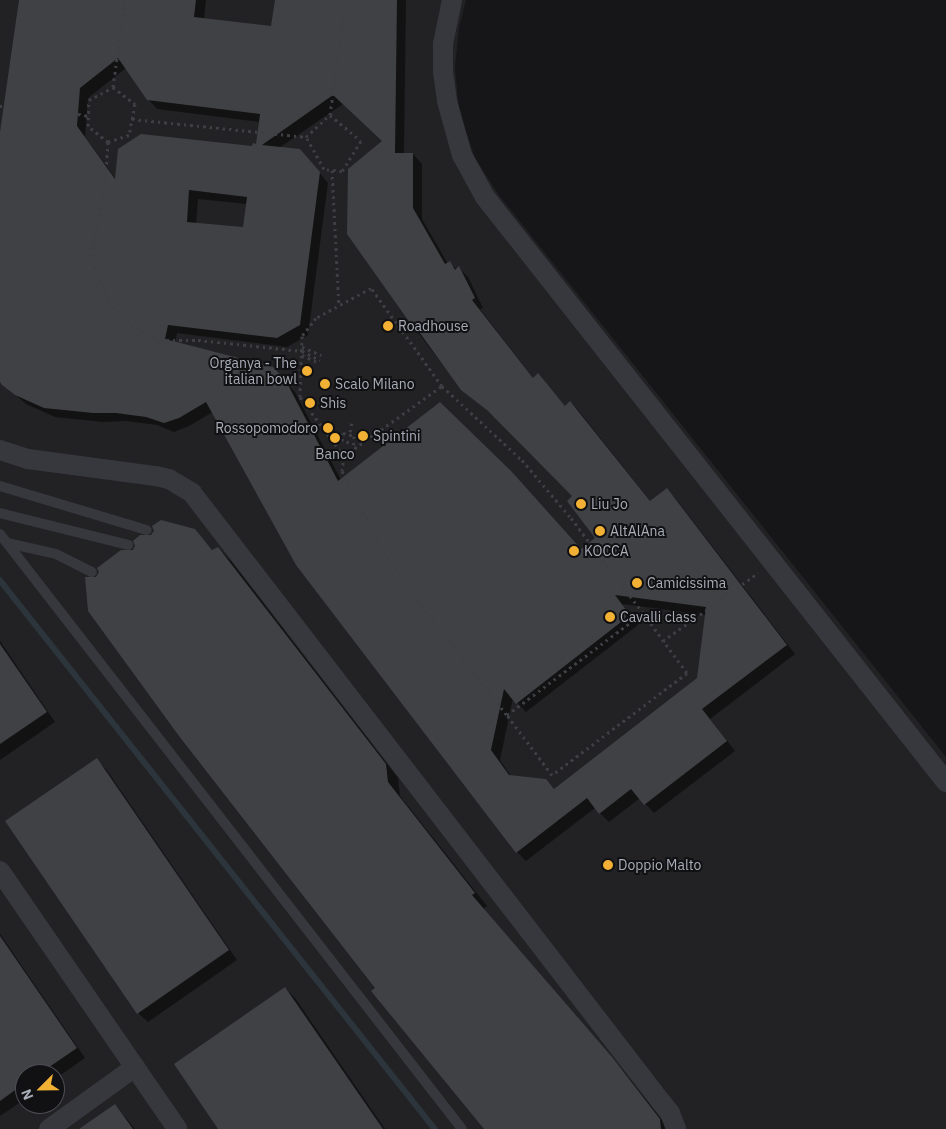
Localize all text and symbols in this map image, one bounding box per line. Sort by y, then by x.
place label: Roadhouse [398,318,468,334]
marker: Roadhouse [382,320,394,332]
place label: Organya - The italian bowl [210,355,297,388]
marker: Organya - The italian bowl [301,365,313,377]
place label: Scalo Milano [335,376,415,392]
marker: Scalo Milano [319,378,331,390]
place label: Shis [320,395,346,411]
marker: Shis [304,397,316,409]
place label: Rossopomodoro [215,420,318,436]
marker: Rossopomodoro [322,422,334,434]
place label: Spintini [373,428,421,444]
marker: Spintini [357,430,369,442]
marker: Banco [329,432,341,444]
place label: Banco [315,446,355,462]
place label: Liu Jo [591,496,628,512]
marker: Liu Jo [575,498,587,510]
place label: AltAlAna [610,523,665,539]
marker: AltAlAna [594,525,606,537]
place label: KOCCA [584,543,629,559]
marker: KOCCA [568,545,580,557]
place label: Camicissima [647,575,726,591]
marker: Camicissima [631,577,643,589]
place label: Cavalli class [620,609,697,625]
marker: Cavalli class [604,611,616,623]
place label: Doppio Malto [618,857,701,873]
marker: Doppio Malto [602,859,614,871]
north arrow [15,1064,65,1114]
text: N [17,1086,37,1103]

